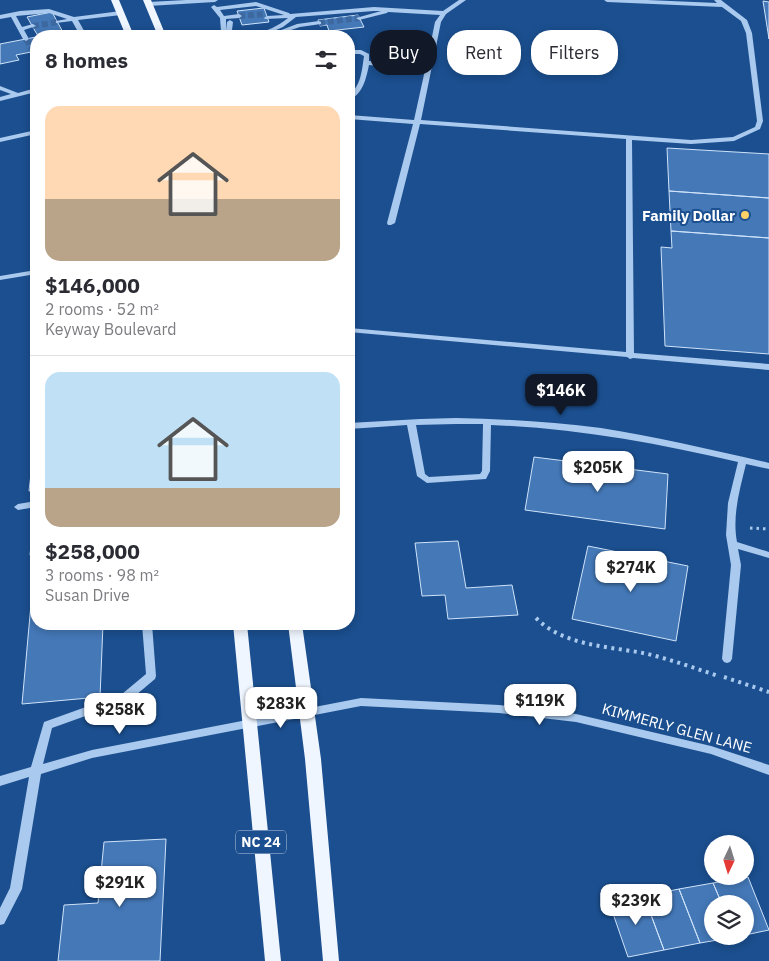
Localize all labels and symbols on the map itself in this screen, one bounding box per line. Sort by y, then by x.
place label: Family Dollar [642,206,735,225]
marker: Family Dollar [739,209,751,221]
pin: $146K [526,374,596,416]
pin: $205K [563,450,633,493]
pin: $274K [596,550,666,593]
pin: $119K [505,684,575,726]
pin: $283K [246,686,316,729]
pin: $258K [85,692,155,735]
street label: KIMMERLY GLEN LANE [600,699,754,757]
road number: NC 24 [236,830,286,854]
north arrow [704,835,754,885]
pin: $291K [85,866,155,908]
pin: $239K [601,884,671,926]

